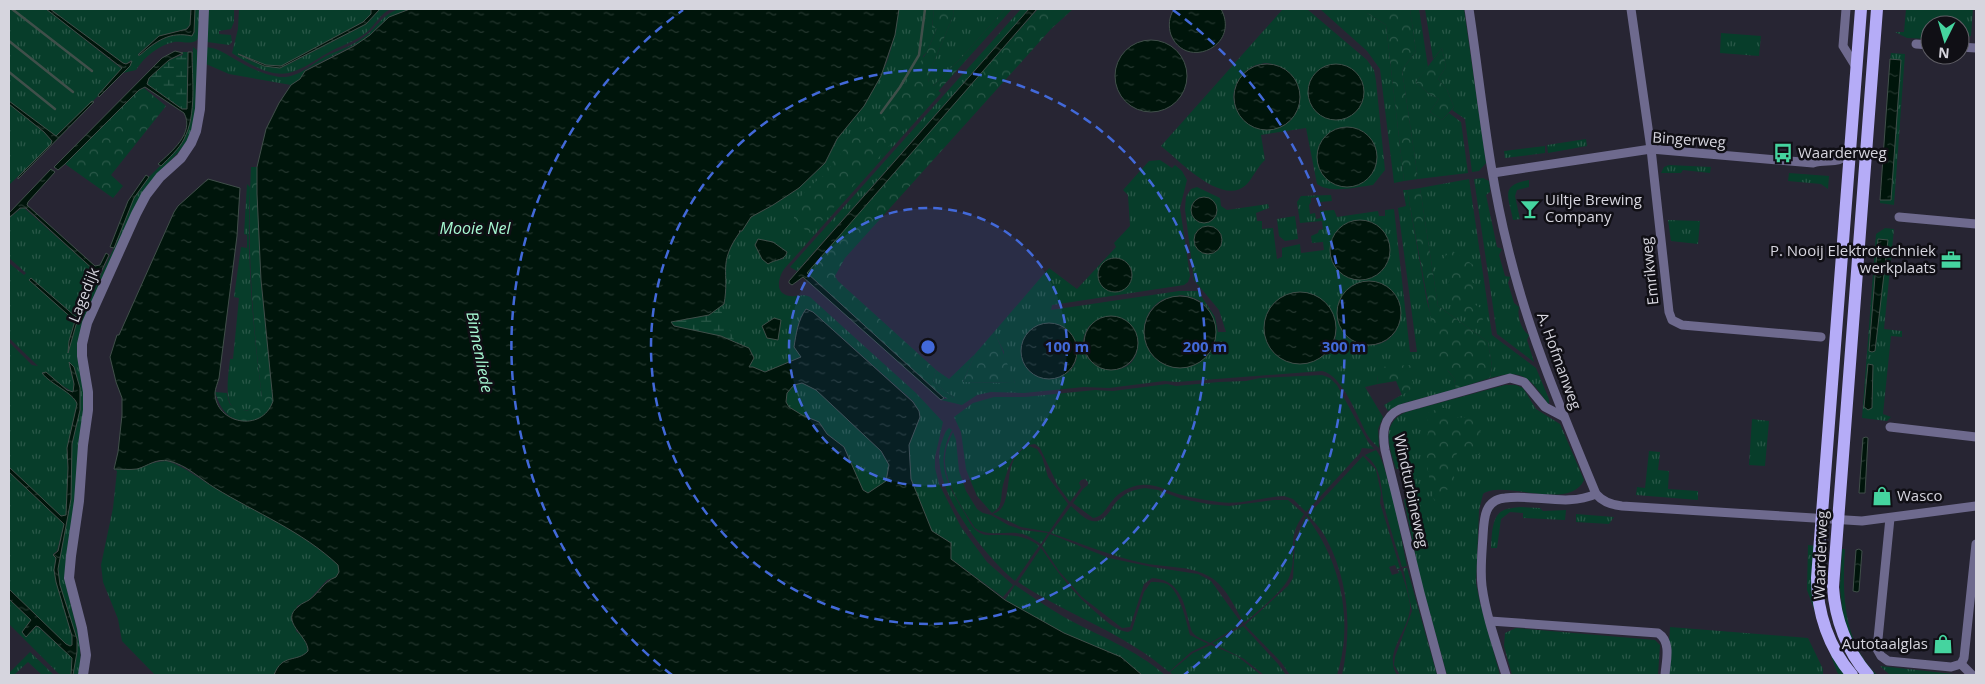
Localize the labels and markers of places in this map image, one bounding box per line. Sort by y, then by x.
bus stop icon: Waarderweg [1772,142,1794,164]
place label: Waarderweg [1798,142,1887,162]
place label: Uiltje Brewing Company [1545,189,1642,226]
bar icon: Uiltje Brewing Company [1519,198,1541,220]
place label: P. Nooij Elektrotechniek werkplaats [1770,240,1936,277]
office icon: P. Nooij Elektrotechniek werkplaats [1940,249,1962,271]
centre of rings [919,338,937,356]
shop icon: Wasco [1871,485,1893,507]
place label: Wasco [1897,485,1943,505]
place label: Autotaalglas [1842,633,1928,653]
shop icon: Autotaalglas [1932,633,1954,655]

